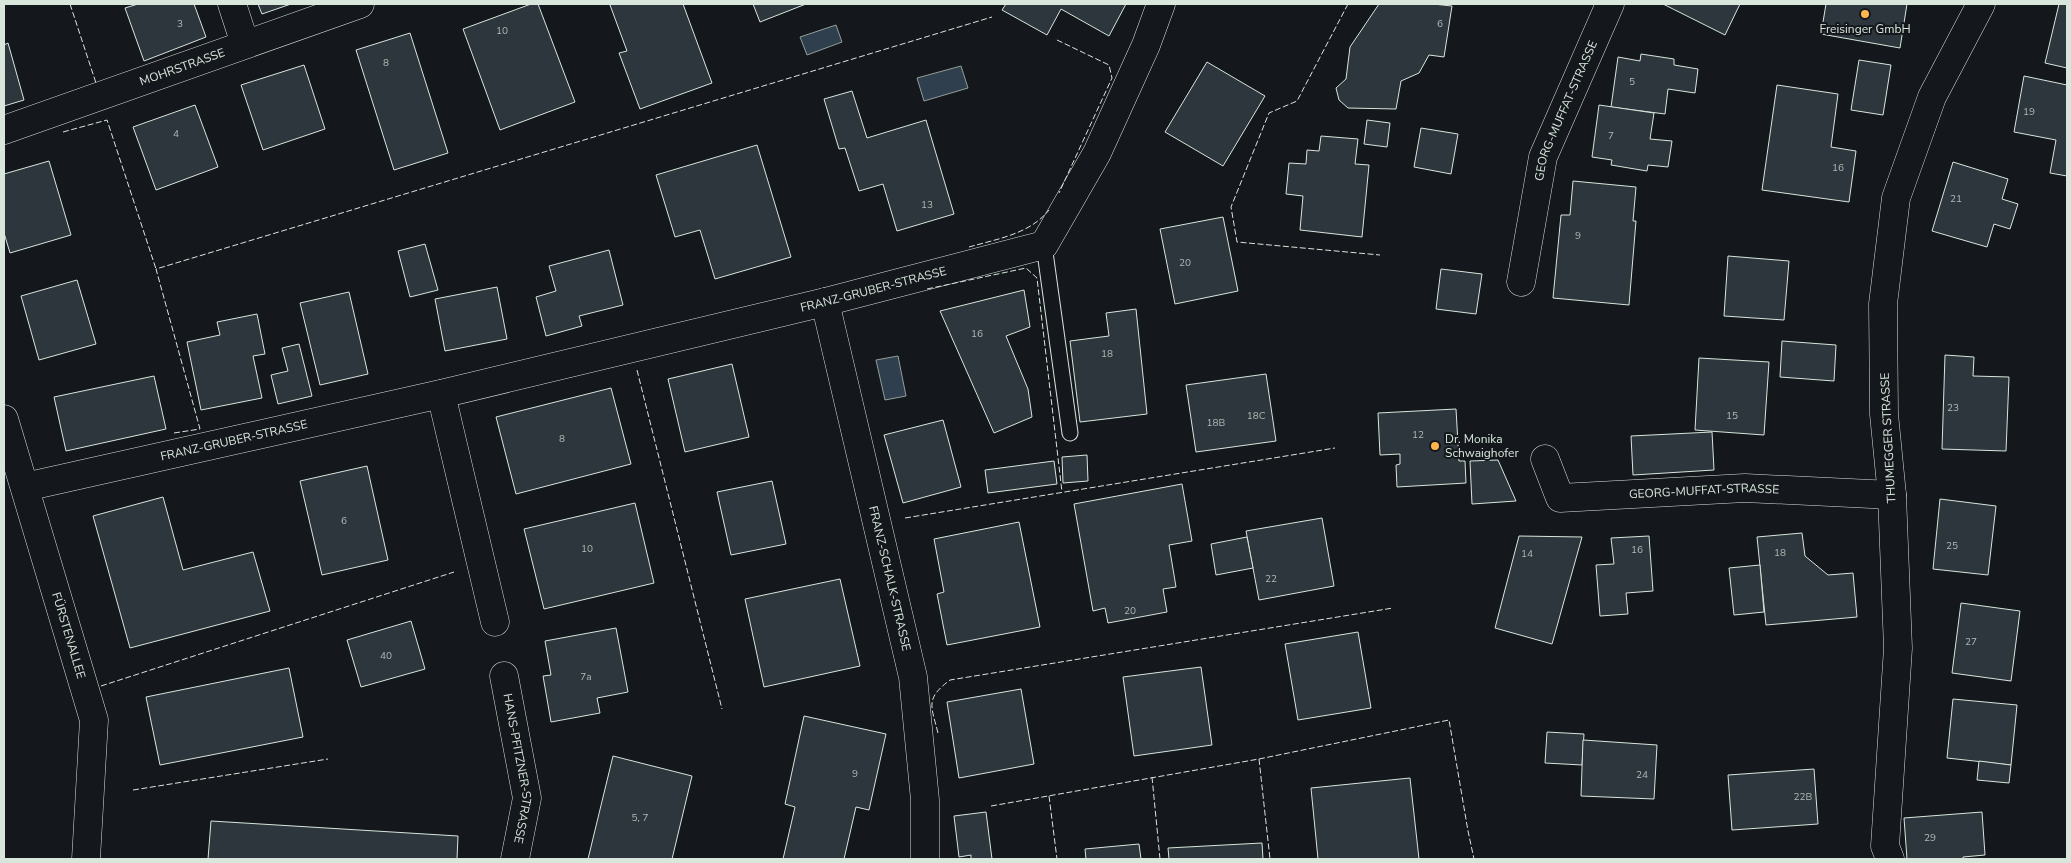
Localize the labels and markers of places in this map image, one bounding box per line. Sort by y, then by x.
marker: Freisinger GmbH [1859,8,1871,20]
place label: Freisinger GmbH [1819,21,1911,37]
place label: Dr. Monika Schwaighofer [1445,431,1519,461]
marker: Dr. Monika Schwaighofer [1429,440,1441,452]

